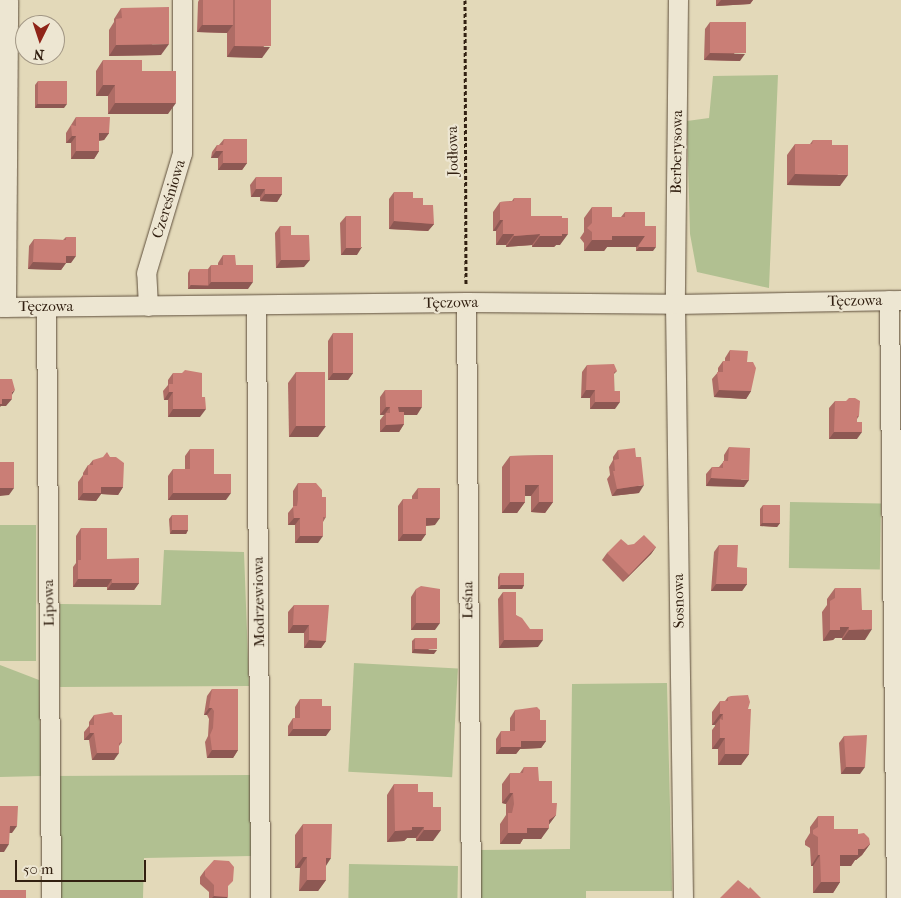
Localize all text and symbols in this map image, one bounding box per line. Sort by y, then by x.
north arrow [15,15,65,65]
text: N [33,46,45,63]
street label: Berberysowa [667,110,687,194]
street label: Jodłowa [444,126,462,176]
street label: Czereśniowa [148,157,190,241]
street label: Tęczowa [827,292,883,310]
street label: Tęczowa [423,294,479,312]
street label: Tęczowa [19,298,73,316]
street label: Modrzewiowa [249,557,269,647]
street label: Sosnowa [670,573,688,629]
street label: Lipowa [40,579,58,627]
street label: Leśna [459,581,477,619]
scale bar [18,850,149,882]
text: 50 m [23,860,53,878]

